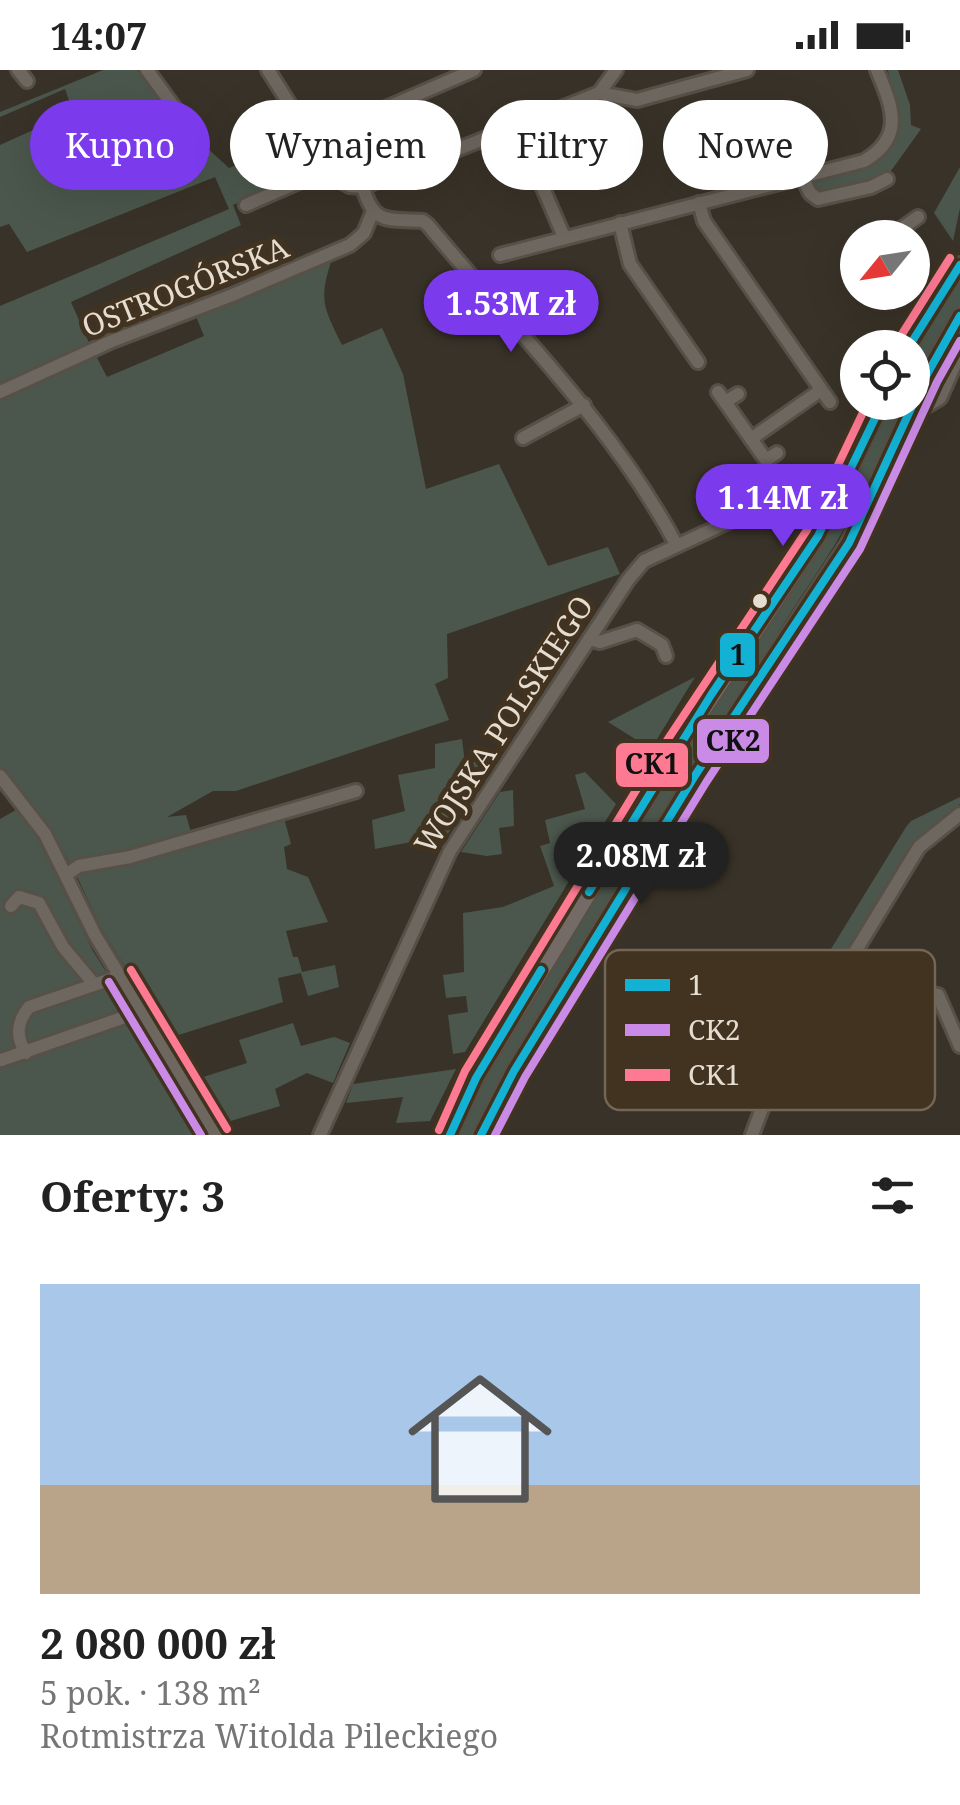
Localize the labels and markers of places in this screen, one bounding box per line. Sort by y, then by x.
pin: 1.53M zł [408,270,614,355]
pin: 1.14M zł [680,464,886,549]
unlabelled marker [750,591,770,611]
pin: 2.08M zł [538,822,744,907]

